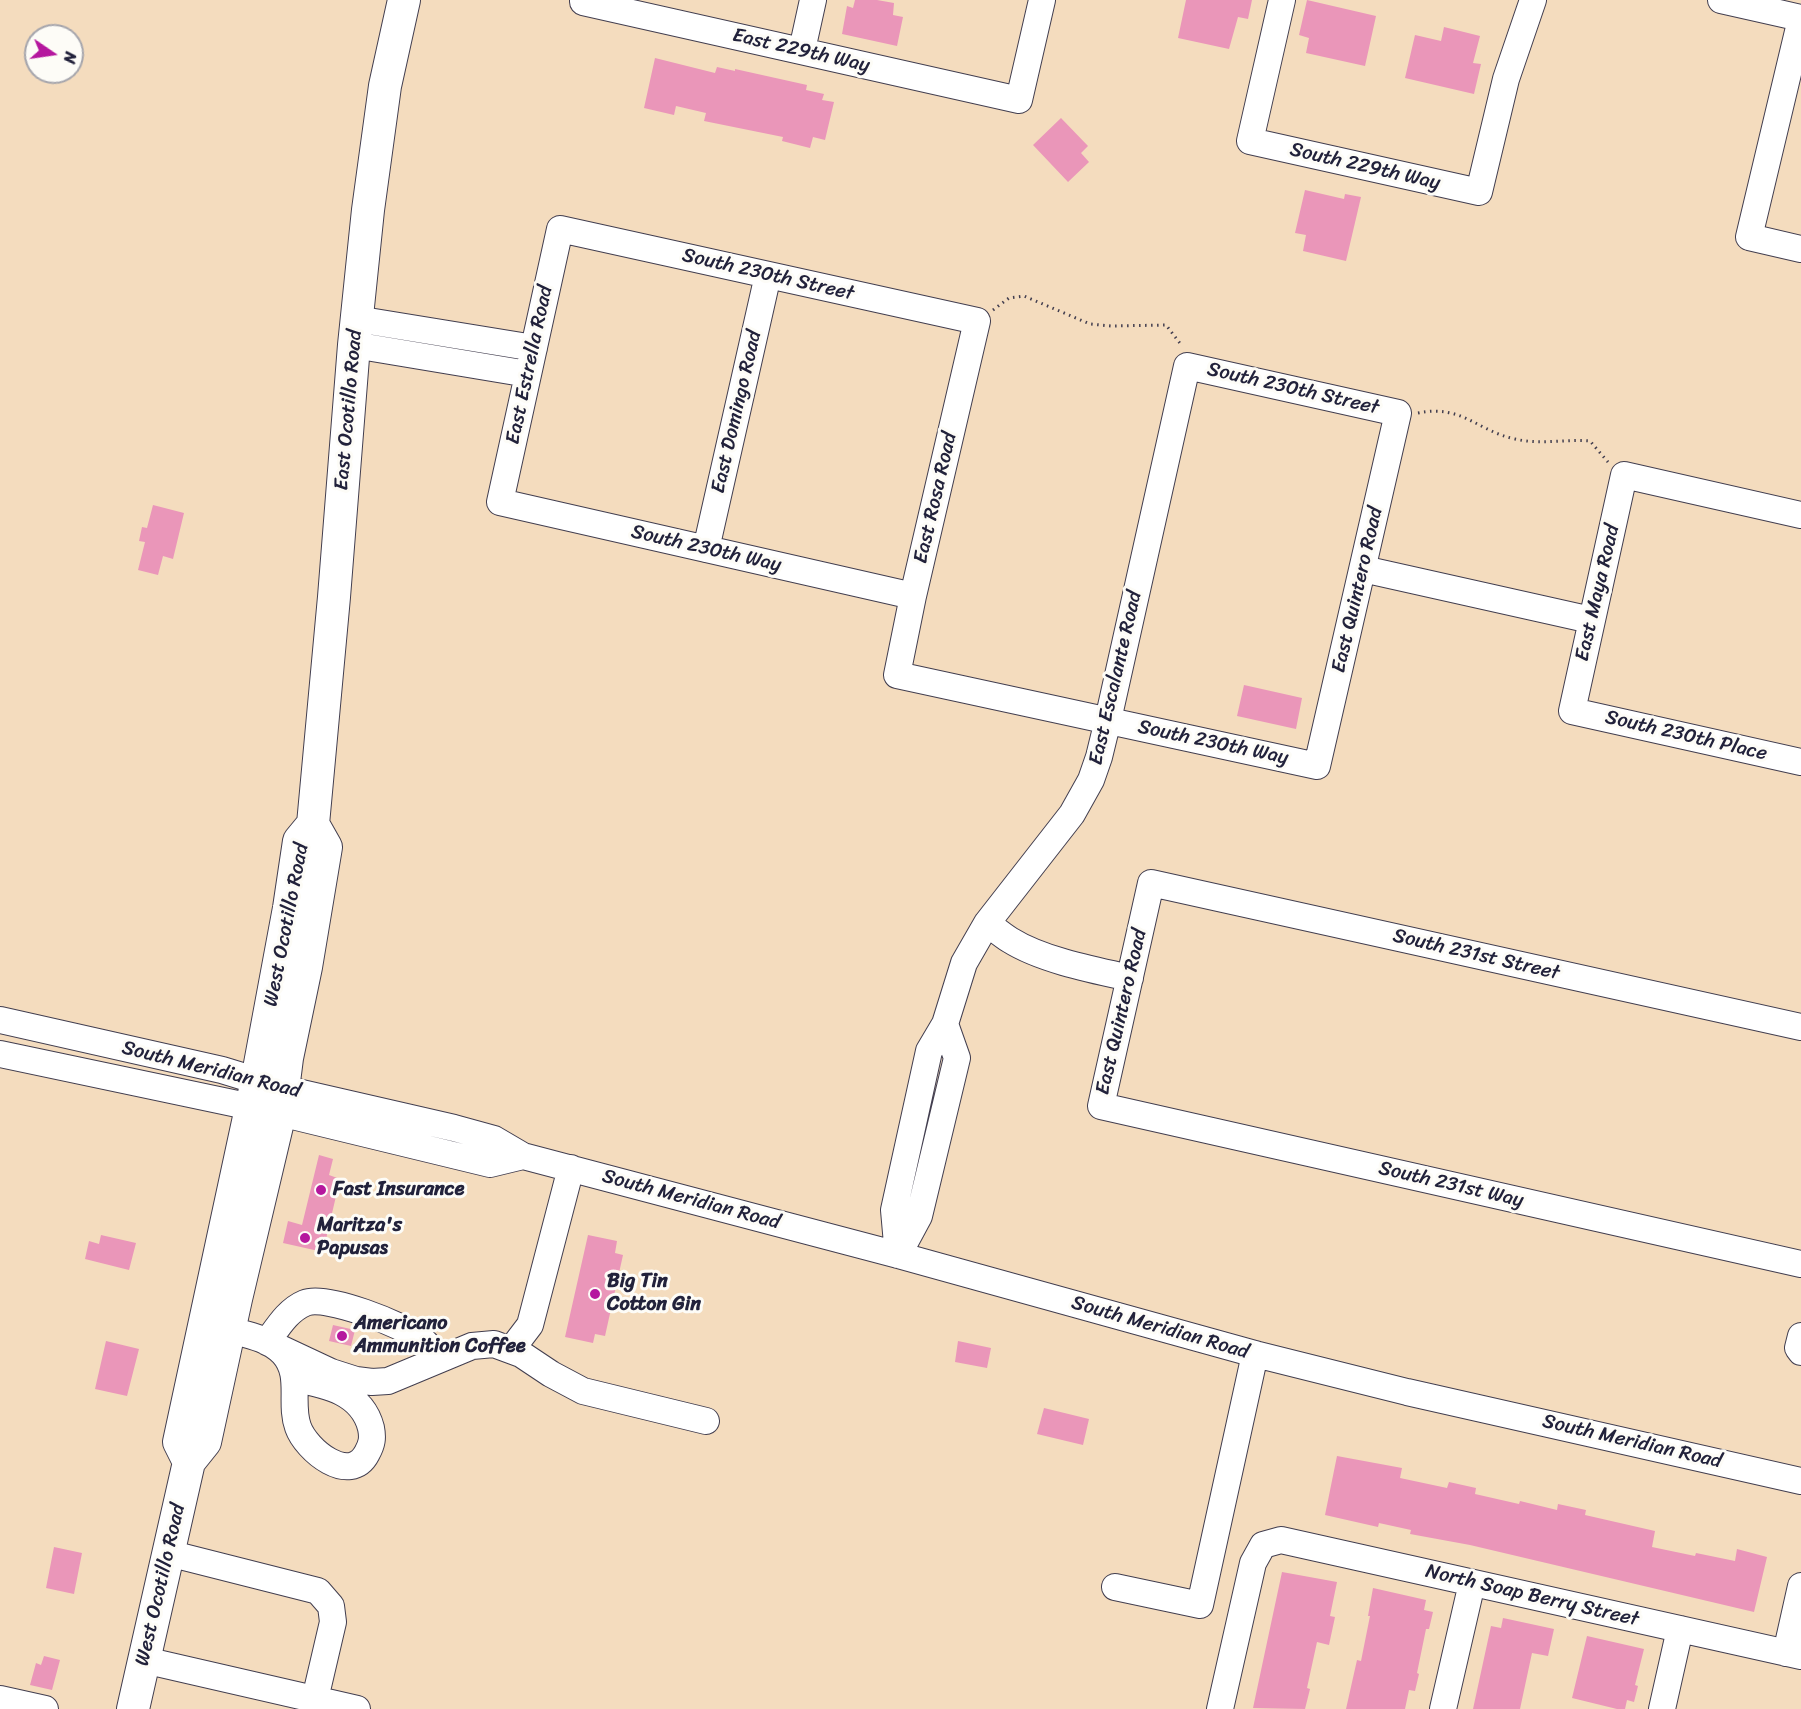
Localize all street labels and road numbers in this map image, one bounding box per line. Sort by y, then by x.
street label: East 229th Way [730,24,872,78]
street label: South 229th Way [1288,138,1442,196]
street label: South 230th Street [680,244,856,306]
street label: East Estrella Road [501,284,559,446]
street label: East Domingo Road [707,328,767,496]
street label: East Ocotillo Road [330,329,368,491]
street label: South 230th Street [1205,358,1381,420]
street label: East Rosa Road [909,430,963,566]
street label: East Quintero Road [1327,505,1389,675]
street label: South 230th Way [629,520,783,578]
street label: East Maya Road [1571,523,1625,663]
street label: East Escalante Road [1084,589,1148,767]
street label: South 230th Place [1603,706,1769,766]
street label: South 230th Way [1136,715,1290,771]
street label: West Ocotillo Road [259,841,315,1009]
street label: South 231st Street [1390,924,1562,986]
street label: East Quintero Road [1091,927,1153,1097]
street label: South Meridian Road [119,1036,303,1104]
street label: South 231st Way [1376,1157,1526,1213]
street label: South Meridian Road [599,1165,783,1235]
street label: South Meridian Road [1069,1291,1251,1365]
street label: South Meridian Road [1540,1410,1724,1474]
street label: West Ocotillo Road [131,1502,191,1668]
street label: North Soap Berry Street [1423,1560,1641,1632]

